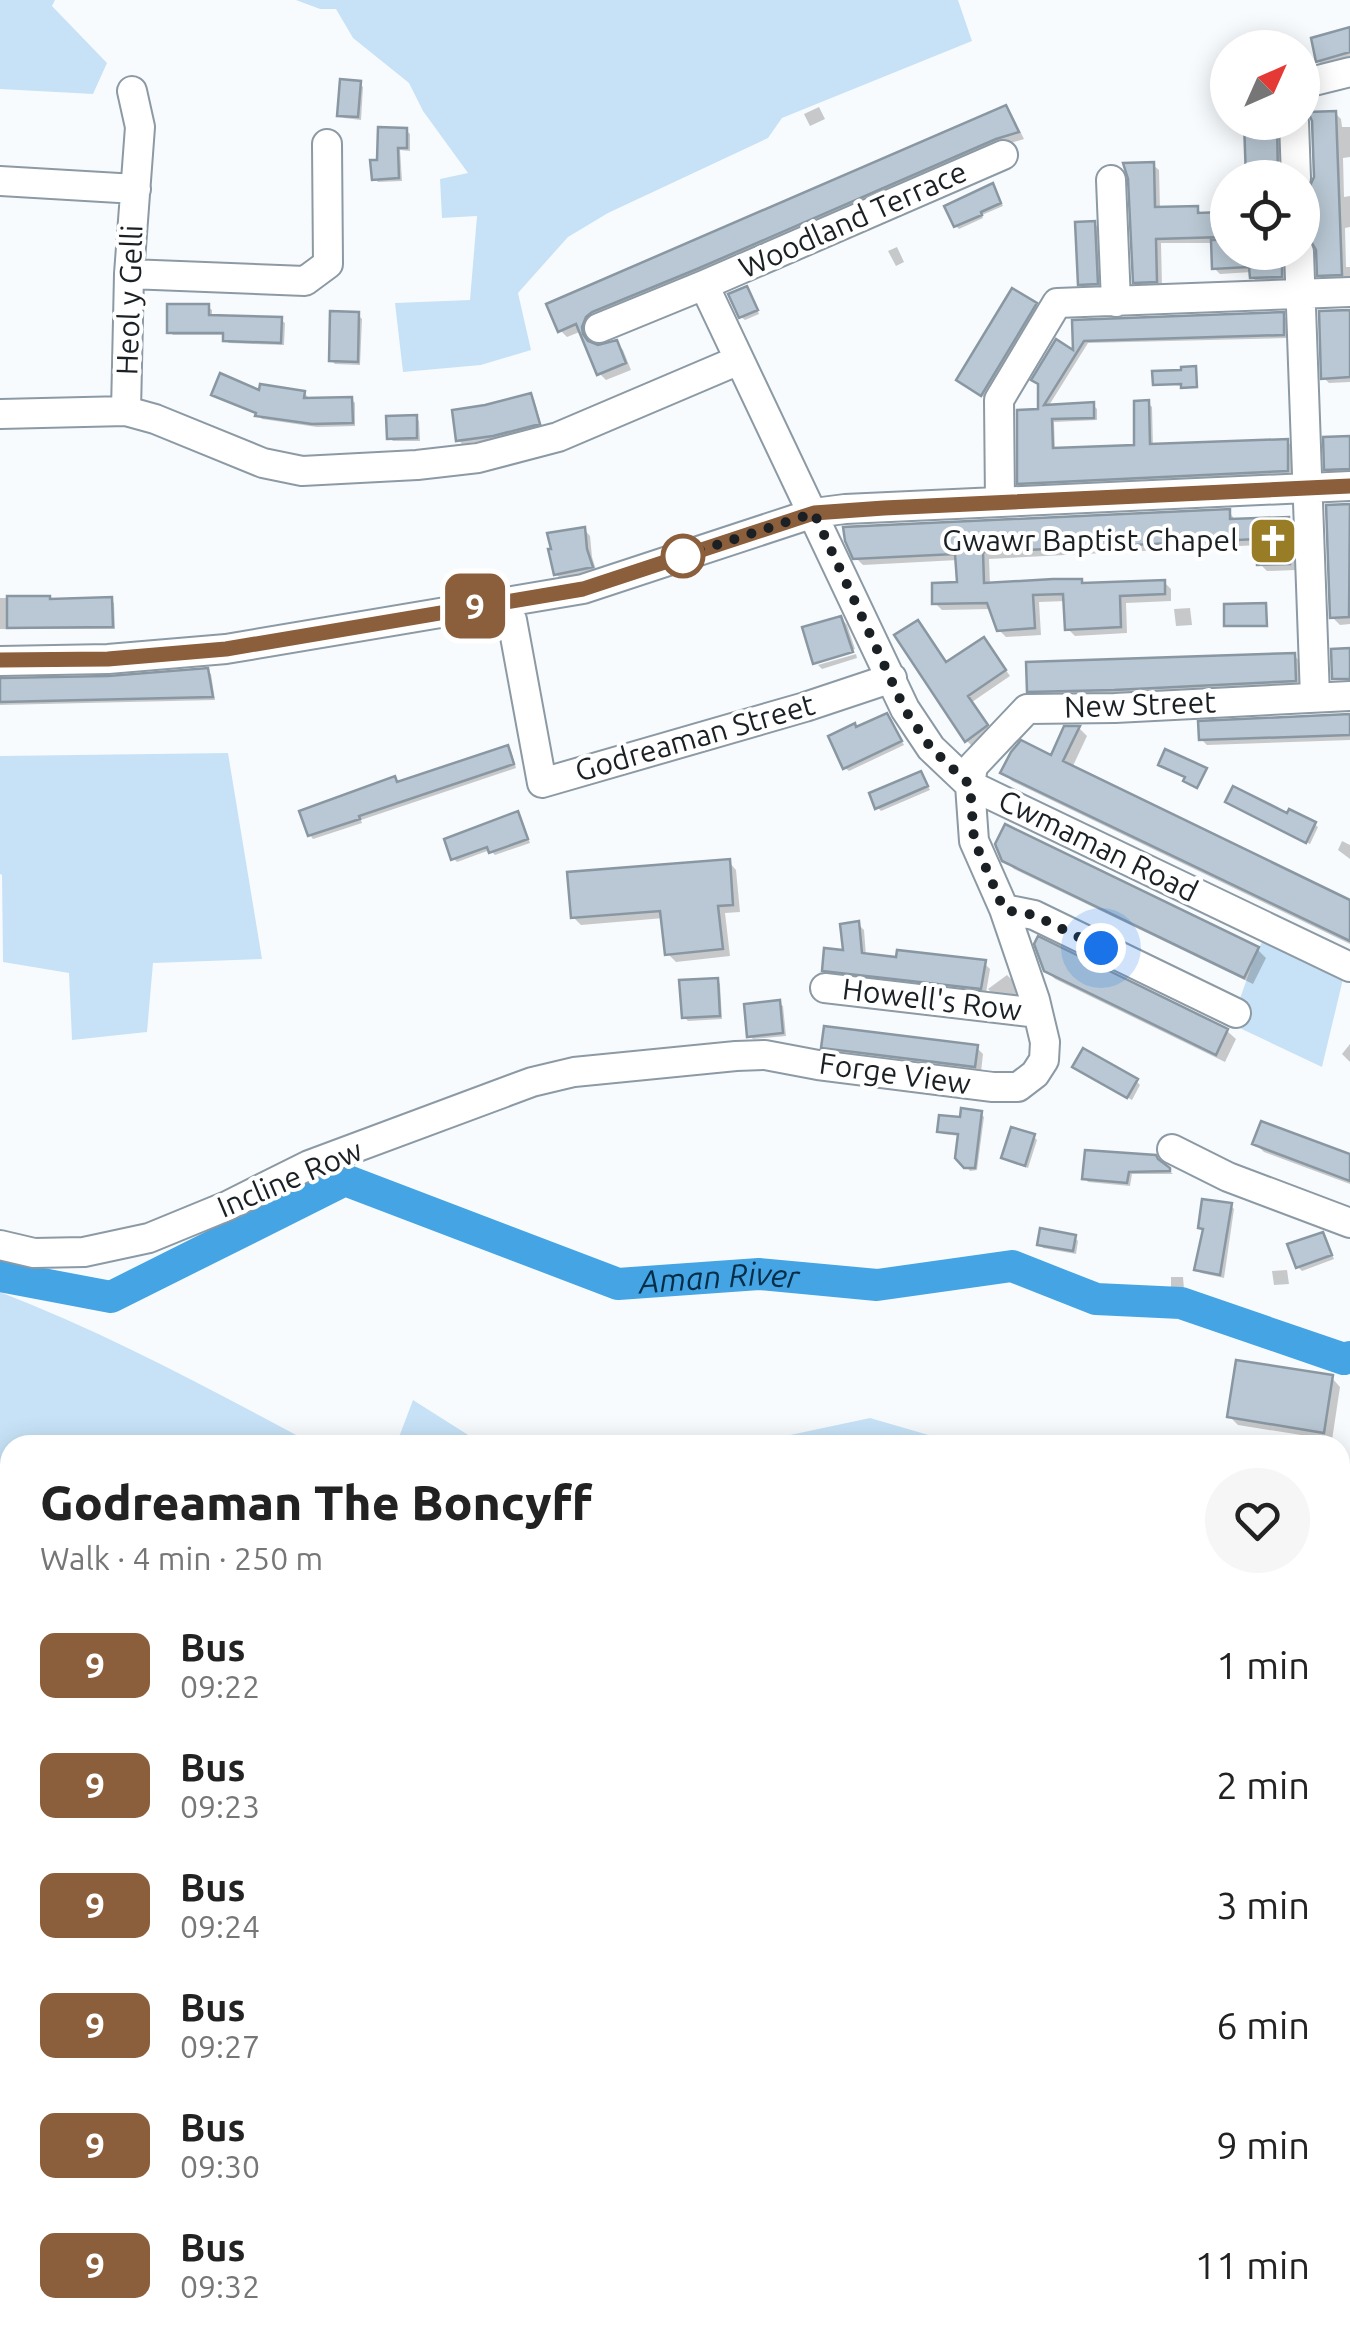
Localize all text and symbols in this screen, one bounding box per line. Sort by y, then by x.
north arrow [1210,30,1320,140]
map controls [1210,30,1320,270]
street label: Woodland Terrace [734,154,972,284]
button: locate [1210,160,1320,270]
street label: Heol y Gelli [109,224,149,376]
church icon: Gwawr Baptist Chapel [1247,515,1299,567]
place label: Gwawr Baptist Chapel [942,523,1238,557]
unlabelled marker [662,535,704,577]
line badge: 9 [442,574,508,638]
text: 9 [465,586,485,626]
street label: New Street [1063,684,1217,724]
street label: Godreaman Street [571,687,819,787]
street label: Cwmaman Road [993,782,1204,908]
your location [1076,923,1126,973]
street label: Howell's Row [840,971,1024,1027]
street label: Forge View [817,1046,973,1100]
street label: Incline Row [212,1132,367,1224]
water label: Aman River [635,1255,802,1300]
button: heart [1205,1468,1310,1573]
text: Godreaman The Boncyff [40,1475,592,1529]
text: Walk · 4 min · 250 m [40,1540,323,1576]
text: Bus [180,1626,245,1668]
text: 1 min [1216,1644,1310,1686]
text: 9 [85,1645,105,1685]
text: 09:22 [180,1668,260,1704]
text: Bus [180,1746,245,1788]
text: 2 min [1216,1764,1310,1806]
text: 9 [85,1765,105,1805]
text: 09:23 [180,1788,260,1824]
text: Bus [180,1866,245,1908]
text: 3 min [1216,1884,1310,1926]
text: 9 [85,1885,105,1925]
text: 09:24 [180,1908,260,1944]
text: Bus [180,1986,245,2028]
text: 6 min [1216,2004,1310,2046]
text: 9 [85,2005,105,2045]
text: 09:27 [180,2028,260,2064]
text: Bus [180,2106,245,2148]
text: 9 min [1216,2124,1310,2166]
text: 9 [85,2125,105,2165]
text: 09:30 [180,2148,260,2184]
text: Bus [180,2226,245,2268]
text: 11 min [1195,2244,1310,2286]
text: 9 [85,2245,105,2285]
text: 09:32 [180,2268,260,2304]

